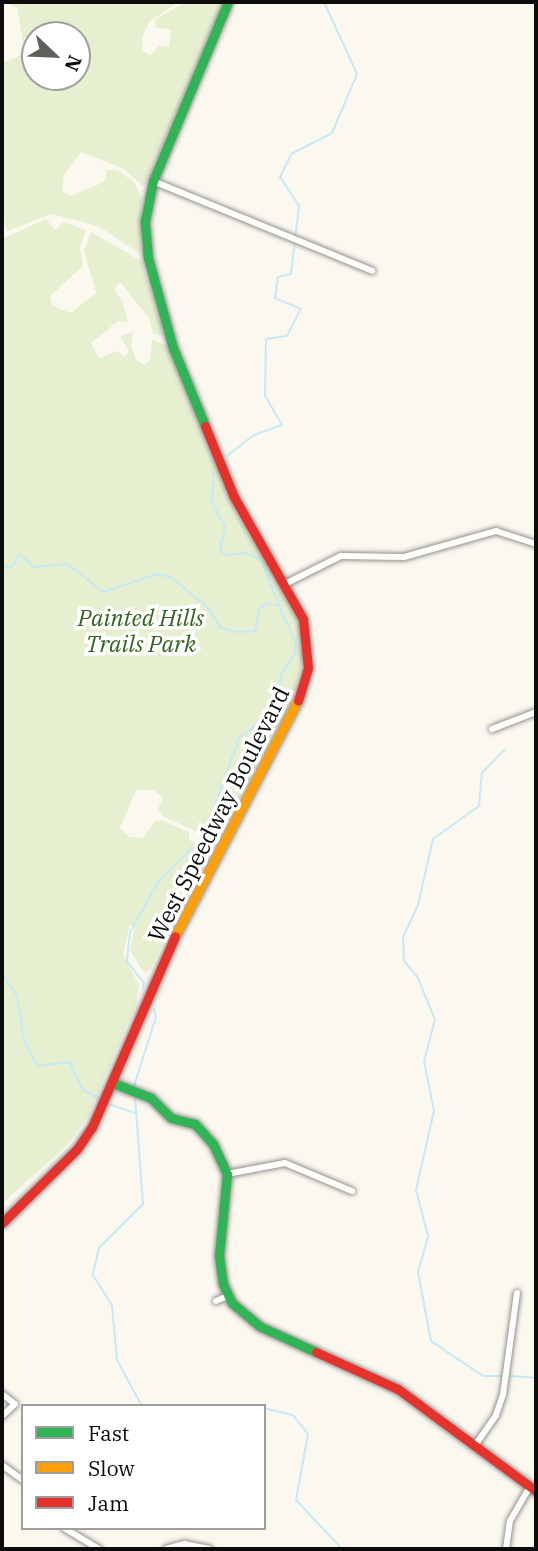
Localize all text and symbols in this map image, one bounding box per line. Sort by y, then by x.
north arrow [21,21,91,91]
text: N [60,52,87,75]
park label: Painted Hills Trails Park [78,603,204,657]
street label: West Speedway Boulevard [141,682,295,946]
legend [21,1404,266,1530]
text: Fast [88,1419,129,1447]
text: Slow [88,1454,135,1482]
text: Jam [88,1489,129,1517]

